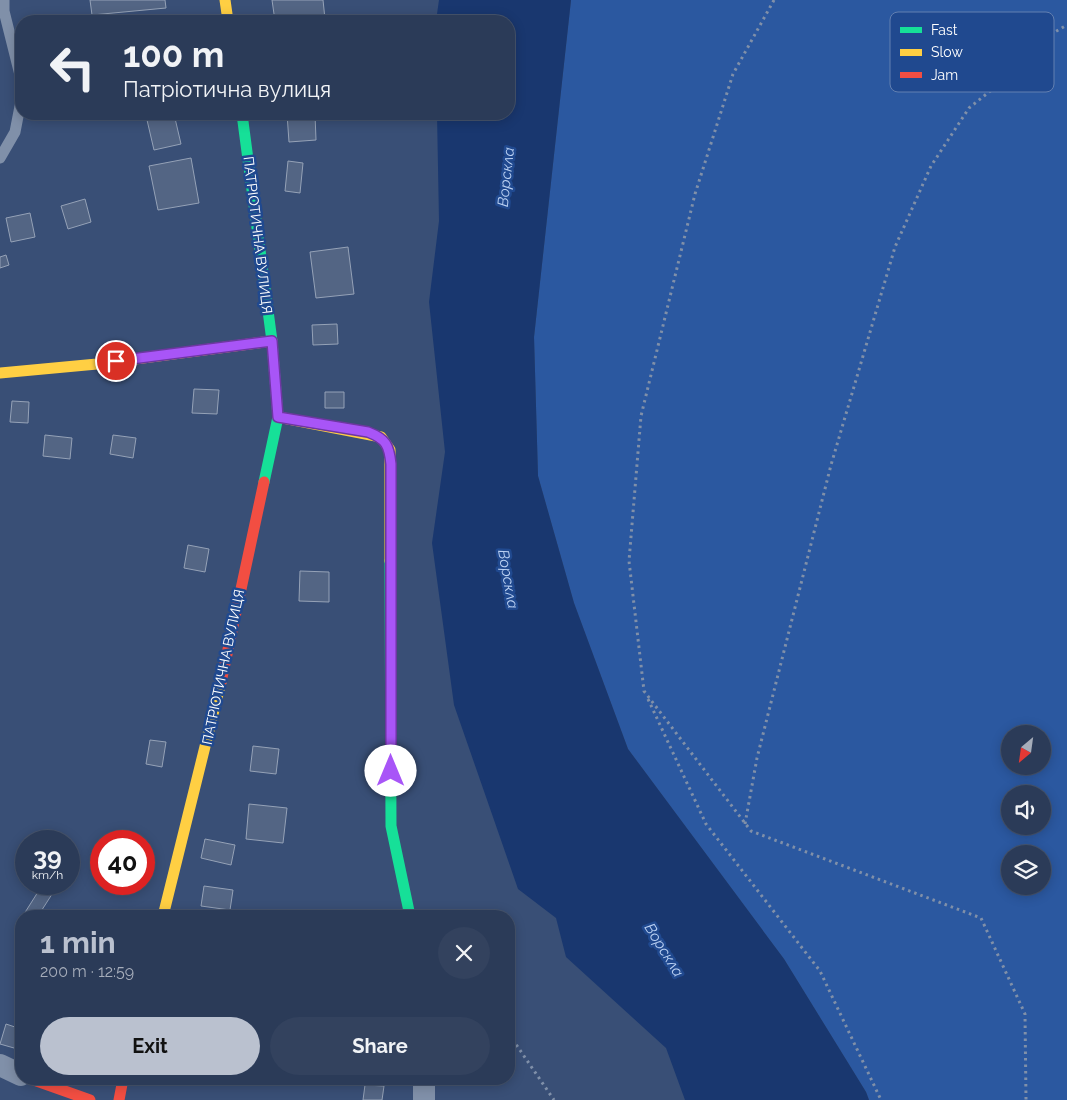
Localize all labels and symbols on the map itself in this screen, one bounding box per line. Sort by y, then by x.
legend [890,12,1054,92]
text: Fast [931,22,958,38]
text: Slow [931,44,963,60]
text: Jam [931,67,958,83]
water label: Ворскла [494,146,518,208]
street label: ПАТРІОТИЧНА ВУЛИЦЯ [240,155,276,315]
pin [95,340,137,382]
water label: Ворскла [494,548,522,610]
street label: ПАТРІОТИЧНА ВУЛИЦЯ [199,588,247,746]
north arrow [1001,725,1051,775]
position arrow [364,744,416,796]
speed limit sign: 40 [90,830,155,895]
water label: Ворскла [641,920,688,980]

